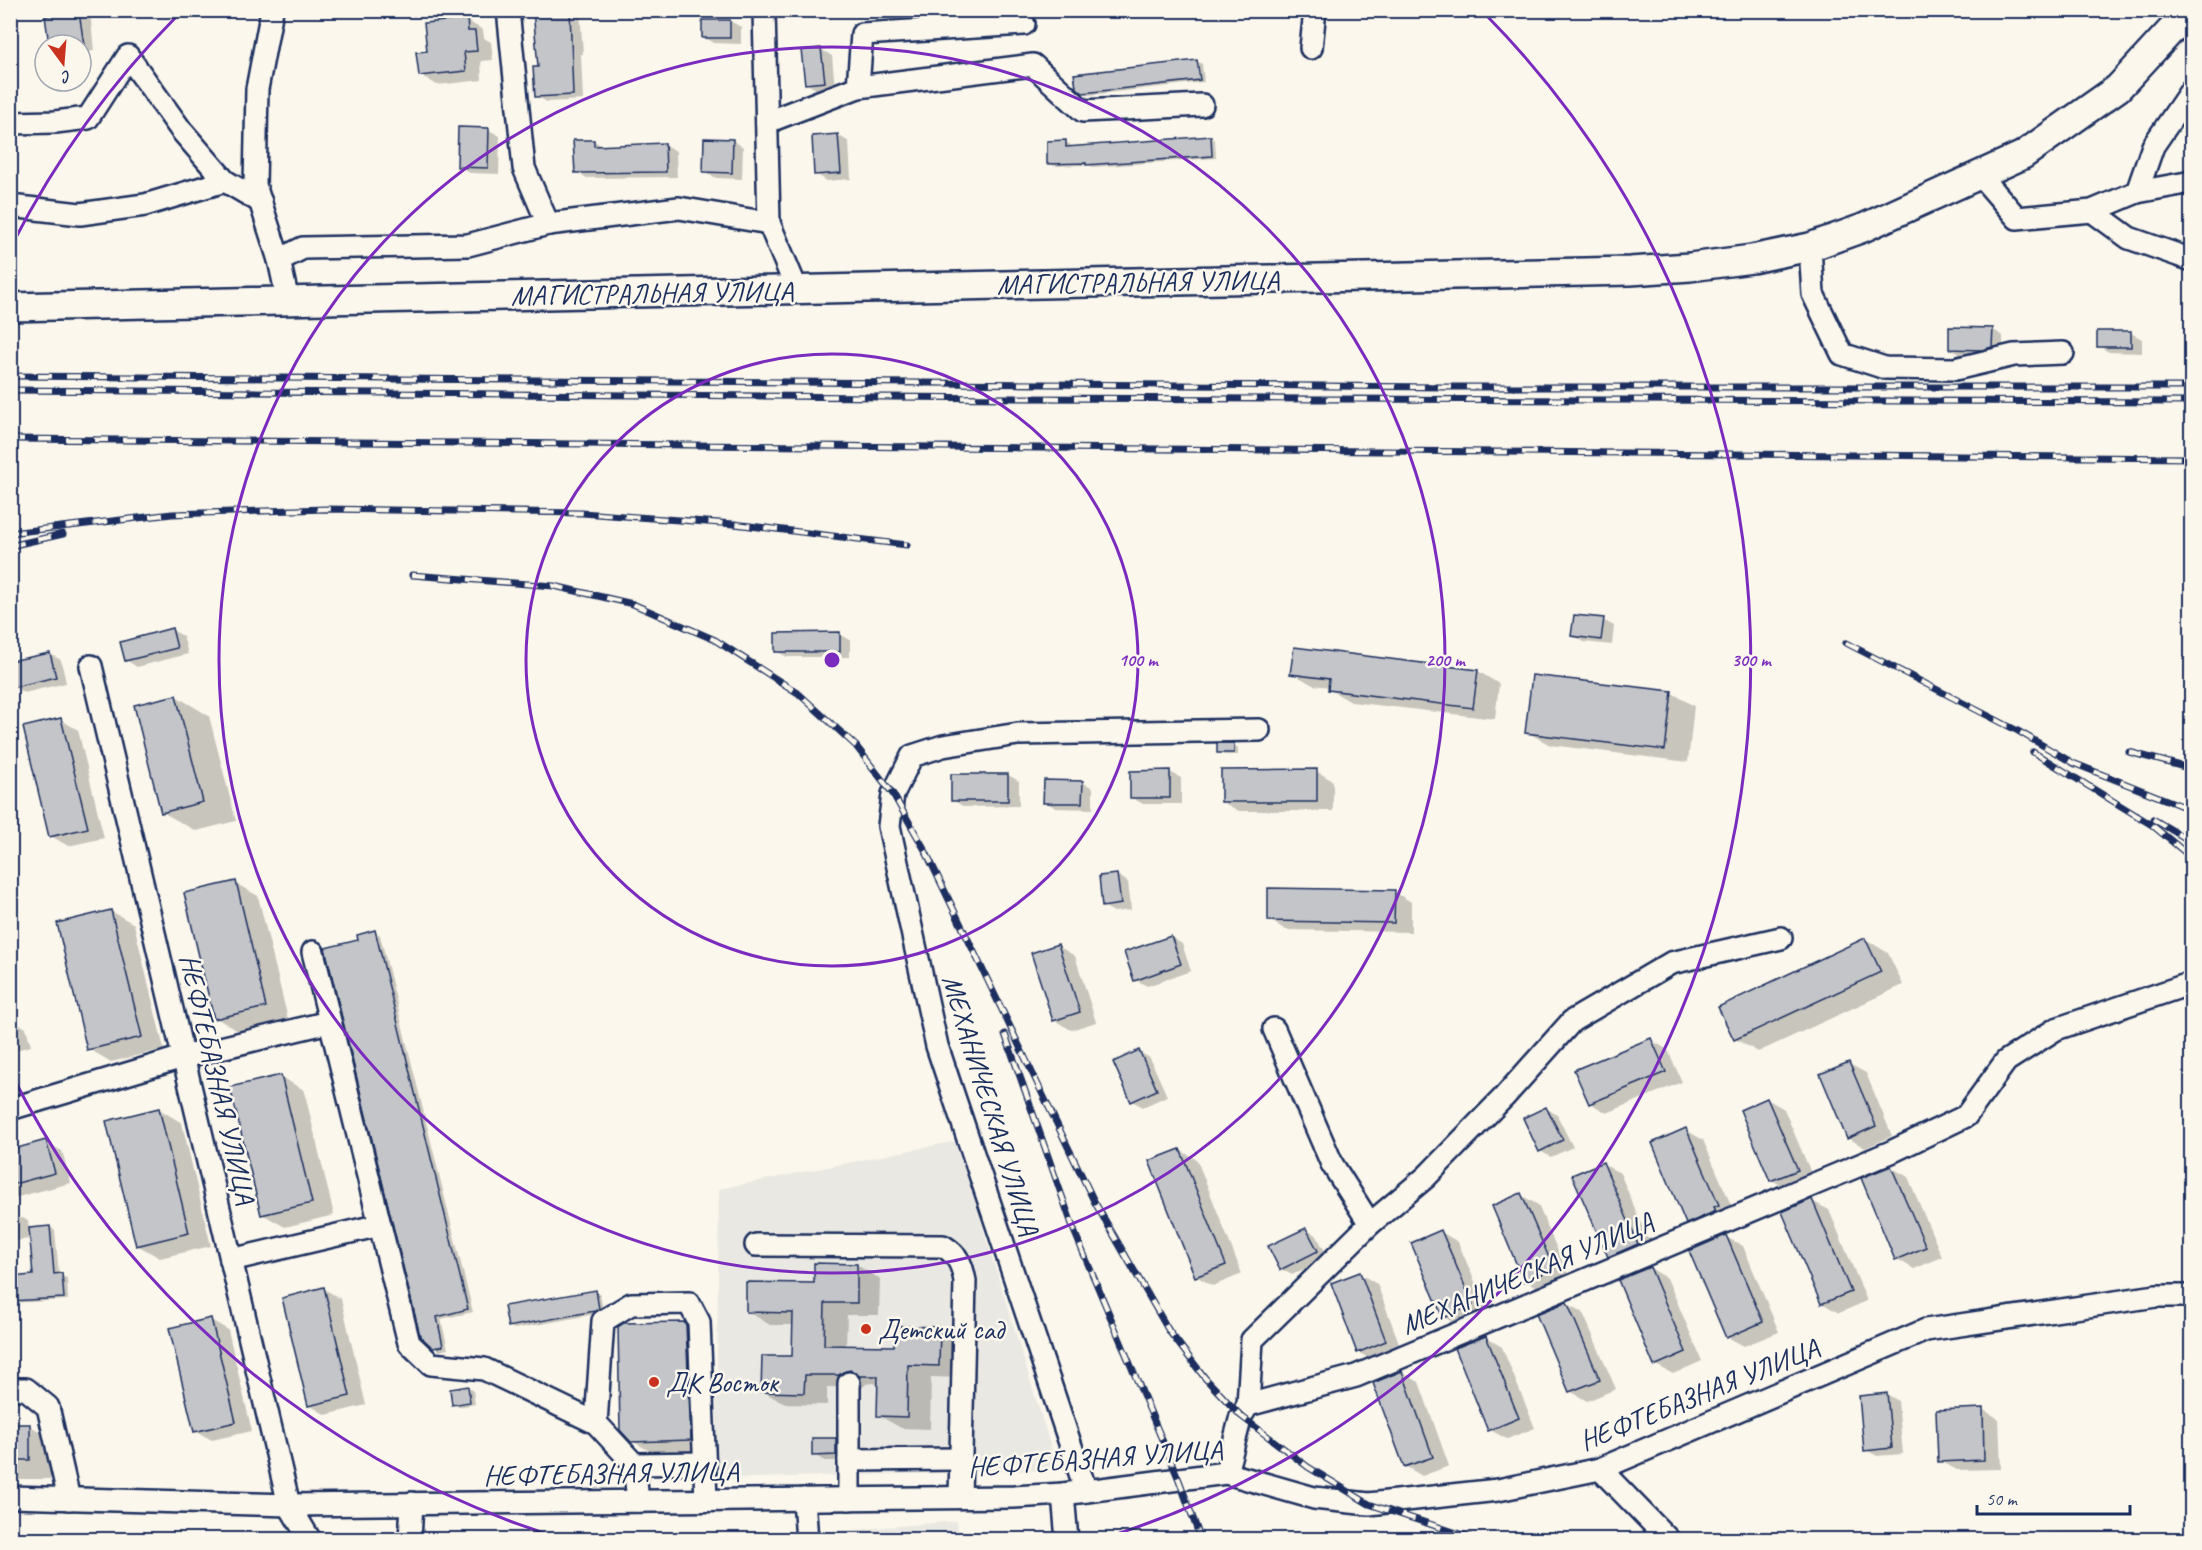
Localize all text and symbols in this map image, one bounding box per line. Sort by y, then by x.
north arrow [33,33,93,93]
text: С [58,66,73,88]
street label: МАГИСТРАЛЬНАЯ УЛИЦА [997,262,1280,302]
street label: МАГИСТРАЛЬНАЯ УЛИЦА [511,273,794,313]
text: 100 m [1119,649,1159,671]
text: 200 m [1426,649,1466,671]
text: 300 m [1732,649,1772,671]
centre of rings [822,650,842,670]
street label: НЕФТЕБАЗНАЯ УЛИЦА [172,951,264,1208]
street label: МЕХАНИЧЕСКАЯ УЛИЦА [935,970,1048,1240]
street label: МЕХАНИЧЕСКАЯ УЛИЦА [1396,1204,1659,1342]
place label: Детский сад [878,1312,1007,1347]
marker: Детский сад [859,1322,873,1336]
street label: НЕФТЕБАЗНАЯ УЛИЦА [1574,1330,1825,1458]
place label: ДК Восток [666,1365,780,1400]
marker: ДК Восток [647,1375,661,1389]
street label: НЕФТЕБАЗНАЯ УЛИЦА [967,1432,1224,1484]
street label: НЕФТЕБАЗНАЯ УЛИЦА [483,1453,740,1493]
scale bar [1977,1478,2130,1516]
text: 50 m [1986,1488,2019,1510]

